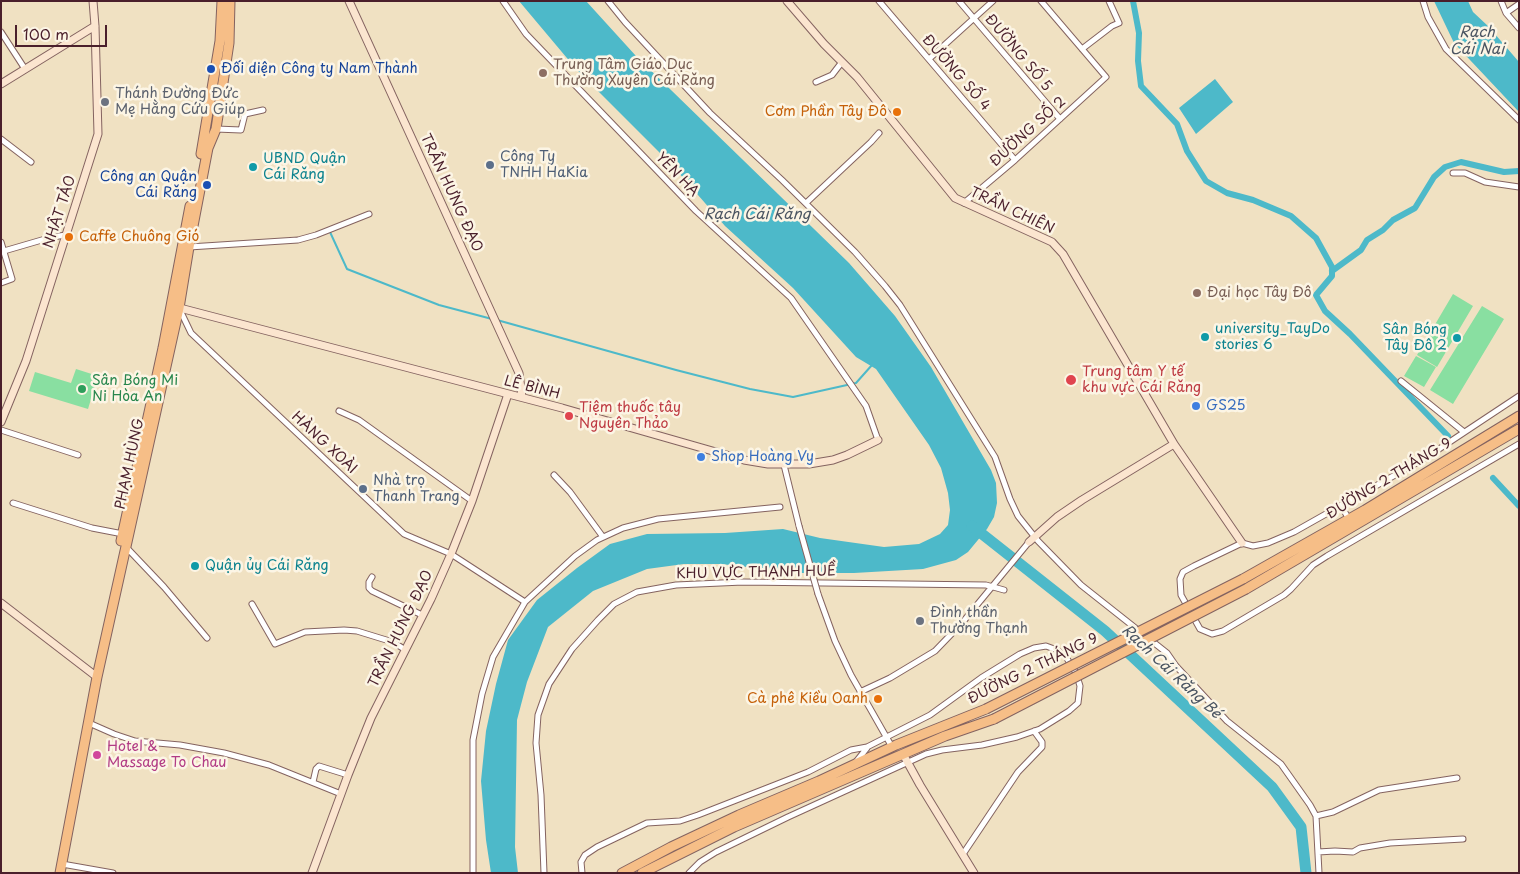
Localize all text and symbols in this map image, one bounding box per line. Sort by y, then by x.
street label: ĐƯỜNG SỐ 5 [981,11,1055,95]
scale bar [18,15,110,47]
text: 100 m [23,22,69,45]
water label: Rạch Cái Nai [1450,24,1504,59]
street label: ĐƯỜNG SỐ 4 [918,32,994,114]
place label: Trung Tâm Giáo Dục Thường Xuyên Cái Răng [553,57,715,90]
place label: Đối diện Công ty Nam Thành [221,61,418,77]
marker: Đối diện Công ty Nam Thành [205,63,217,75]
marker: Trung Tâm Giáo Dục Thường Xuyên Cái Răng [537,67,549,79]
place label: Thánh Đường Đức Mẹ Hằng Cứu Giúp [115,86,245,118]
street label: ĐƯỜNG SỐ 2 [987,94,1069,170]
marker: Thánh Đường Đức Mẹ Hằng Cứu Giúp [99,96,111,108]
place label: Cơm Phần Tây Đô [765,104,887,120]
marker: Cơm Phần Tây Đô [891,106,903,118]
street label: TRẦN HƯNG ĐẠO [416,131,486,255]
place label: Công Ty TNHH HaKia [500,149,588,182]
street label: YÊN HẠ [652,150,702,200]
place label: UBND Quận Cái Răng [263,151,346,184]
marker: Công Ty TNHH HaKia [484,159,496,171]
marker: UBND Quận Cái Răng [247,161,259,173]
place label: Công an Quận Cái Răng [100,169,197,202]
street label: NHẬT TẢO [40,174,80,250]
marker: Công an Quận Cái Răng [201,179,213,191]
street label: TRẦN CHIÊN [967,184,1057,238]
water label: Rạch Cái Răng [704,206,810,224]
place label: Caffe Chuông Gió [79,229,199,245]
marker: Caffe Chuông Gió [63,231,75,243]
place label: Đại học Tây Đô [1207,285,1312,301]
marker: Đại học Tây Đô [1191,287,1203,299]
place label: university_TayDo stories 6 [1215,321,1330,354]
place label: Sân Bóng Tây Đô 2 [1382,322,1447,354]
marker: university_TayDo stories 6 [1199,331,1211,343]
marker: Sân Bóng Tây Đô 2 [1451,332,1463,344]
place label: Trung tâm Y tế khu vực Cái Răng [1082,364,1201,397]
place label: Sân Bóng Mi Ni Hòa An [92,373,178,406]
street label: LÊ BÌNH [502,373,562,403]
marker: Trung tâm Y tế khu vực Cái Răng [1064,373,1078,387]
marker: Sân Bóng Mi Ni Hòa An [76,383,88,395]
place label: GS25 [1206,398,1246,414]
place label: Tiệm thuốc tây Nguyên Thảo [579,400,681,432]
marker: GS25 [1190,400,1202,412]
street label: HÀNG XOÀI [288,409,360,477]
marker: Tiệm thuốc tây Nguyên Thảo [563,410,575,422]
street label: PHẠM HÙNG [112,417,148,511]
street label: ĐƯỜNG 2 THÁNG 9 [1323,435,1455,523]
place label: Shop Hoàng Vy [711,449,814,465]
marker: Shop Hoàng Vy [695,451,707,463]
place label: Nhà trọ Thanh Trang [373,473,460,506]
marker: Nhà trọ Thanh Trang [357,483,369,495]
place label: Quận ủy Cái Răng [205,558,329,574]
marker: Quận ủy Cái Răng [189,560,201,572]
street label: KHU VỰC THẠNH HUỀ [676,563,836,583]
street label: TRẦN HƯNG ĐẠO [365,568,437,690]
place label: Đình thần Thường Thạnh [930,605,1028,638]
marker: Đình thần Thường Thạnh [914,615,926,627]
water label: Rạch Cái Răng Bé [1118,621,1224,723]
street label: ĐƯỜNG 2 THÁNG 9 [965,630,1101,708]
place label: Cà phê Kiều Oanh [747,691,868,707]
marker: Cà phê Kiều Oanh [872,693,884,705]
place label: Hotel & Massage To Chau [107,739,226,772]
marker: Hotel & Massage To Chau [91,749,103,761]

